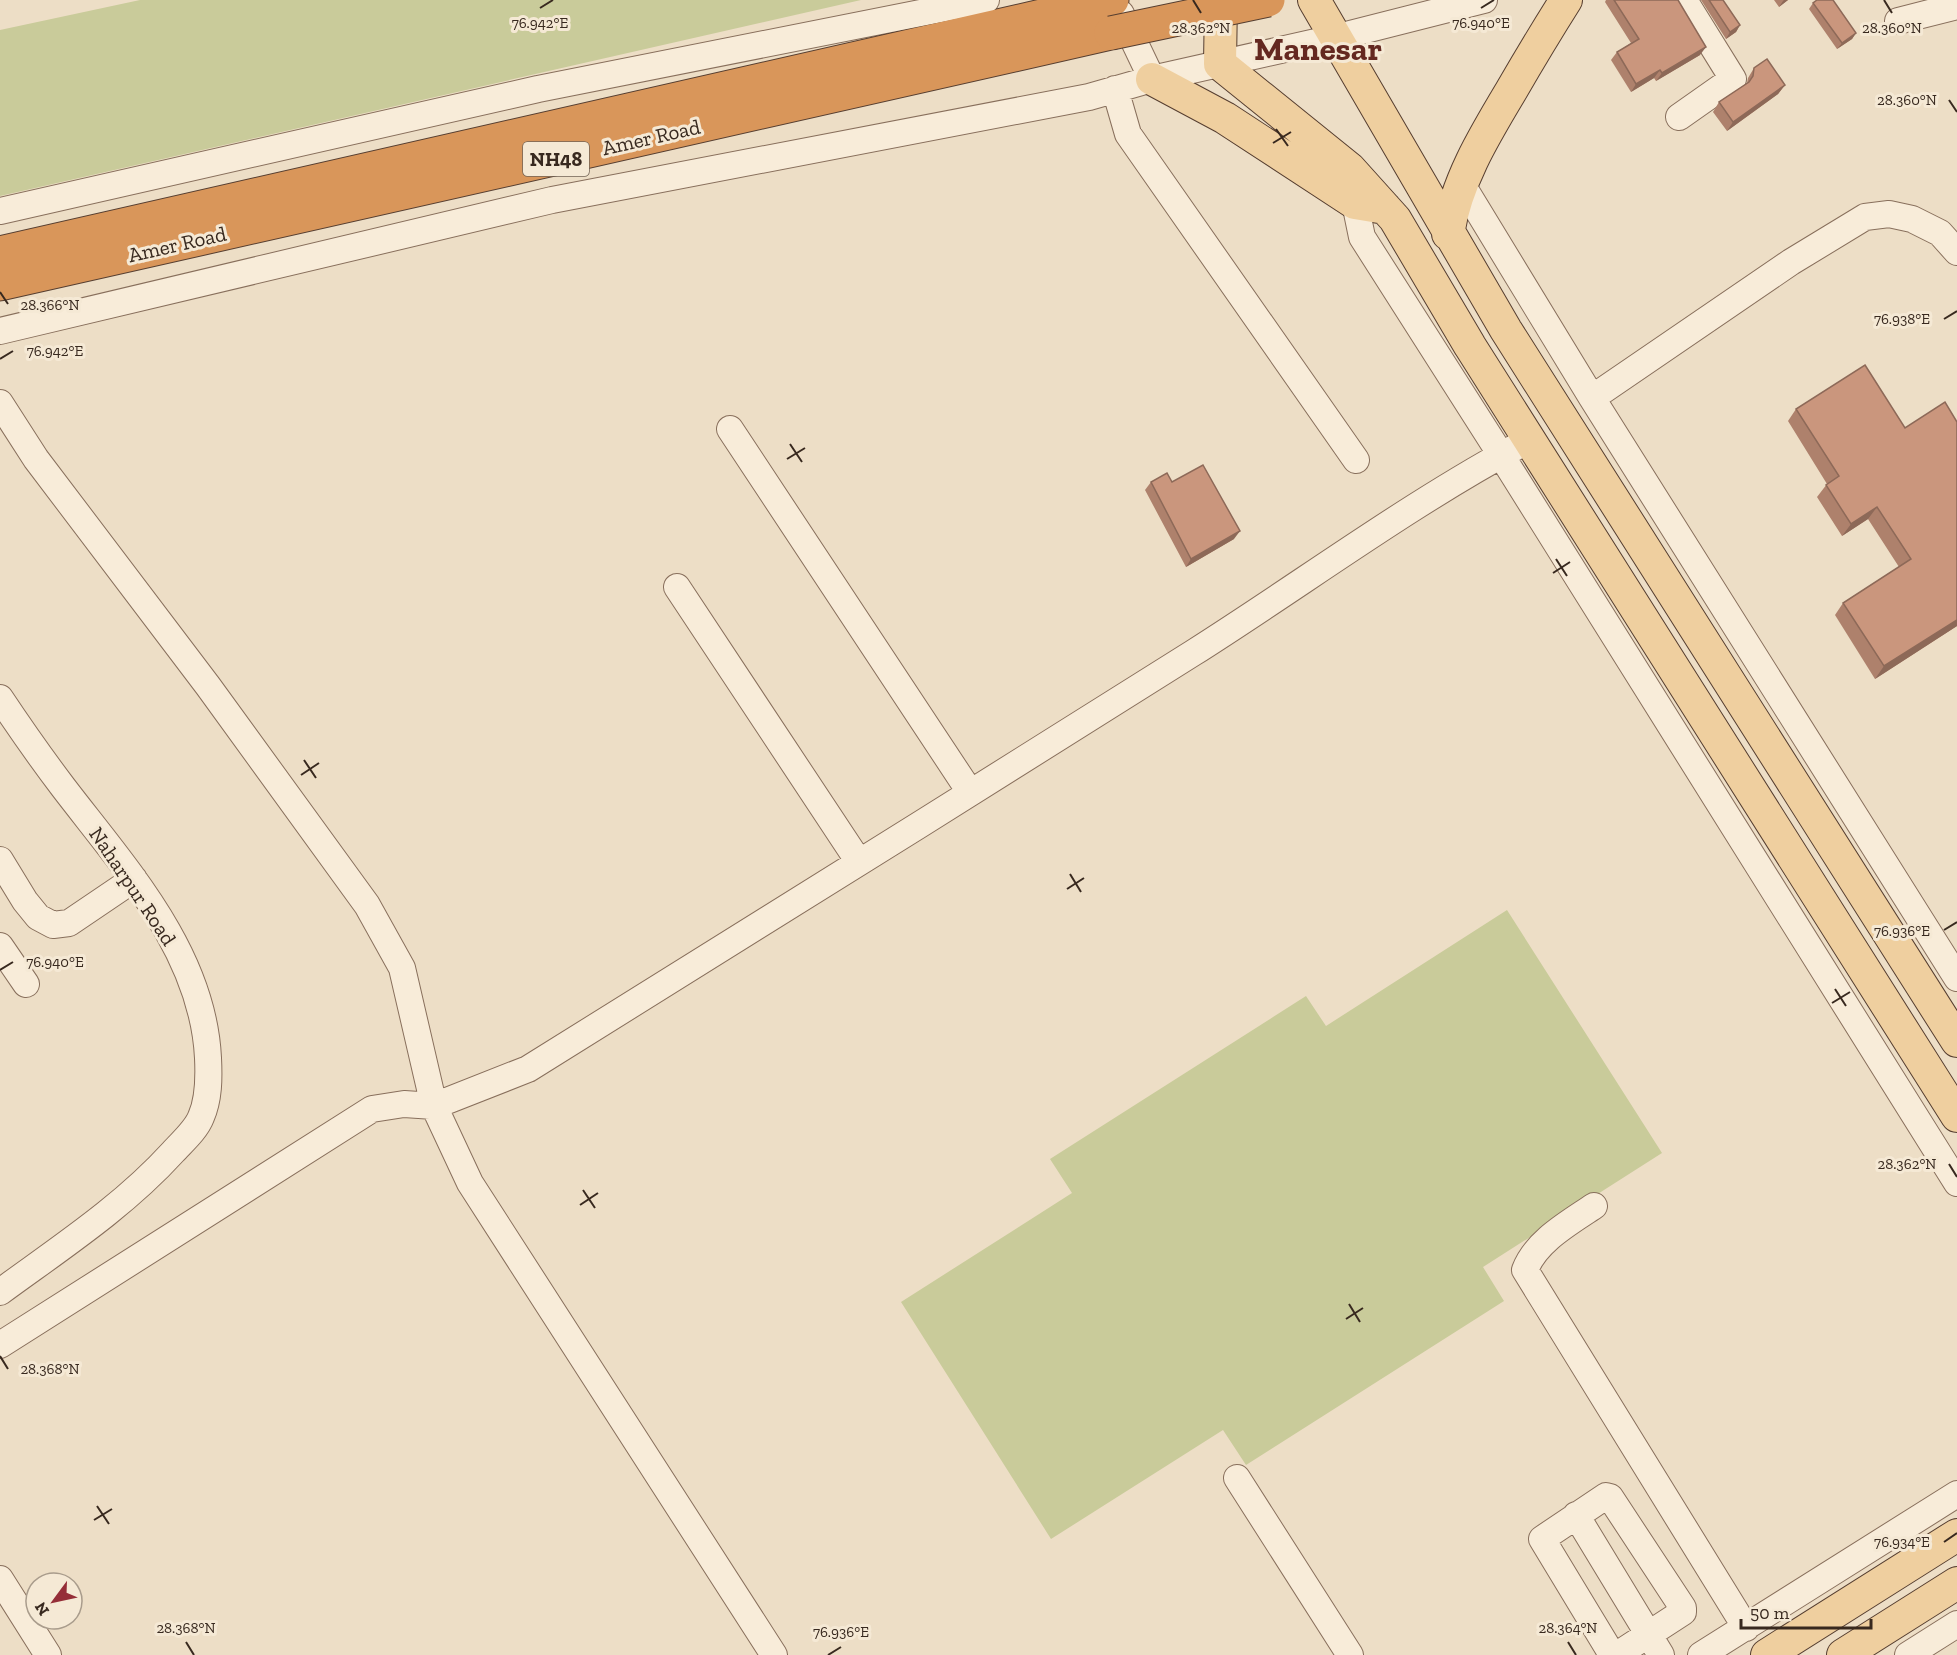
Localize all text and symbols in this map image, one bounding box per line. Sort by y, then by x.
text: 76.942°E [512,14,568,32]
text: 76.940°E [1452,14,1510,32]
text: 28.362°N [1172,19,1230,37]
text: 28.360°N [1862,19,1922,37]
district label: Manesar [1254,29,1382,68]
text: 28.360°N [1877,91,1937,109]
street label: Amer Road [599,113,703,160]
road number: NH48 [523,142,589,176]
street label: Amer Road [125,220,229,267]
text: 28.366°N [20,296,80,314]
text: 76.938°E [1874,310,1930,328]
text: 76.942°E [27,342,83,360]
street label: Naharpur Road [84,822,182,950]
text: 76.936°E [1874,922,1930,940]
text: 76.940°E [26,953,84,971]
text: 28.362°N [1878,1155,1936,1173]
text: 28.368°N [20,1360,80,1378]
text: 76.934°E [1874,1533,1930,1551]
north arrow [24,1571,84,1631]
scale bar [1741,1592,1872,1630]
text: N [31,1599,53,1619]
text: 50 m [1750,1602,1790,1624]
text: 28.368°N [156,1619,216,1637]
text: 28.364°N [1539,1619,1597,1637]
text: 76.936°E [813,1623,869,1641]

